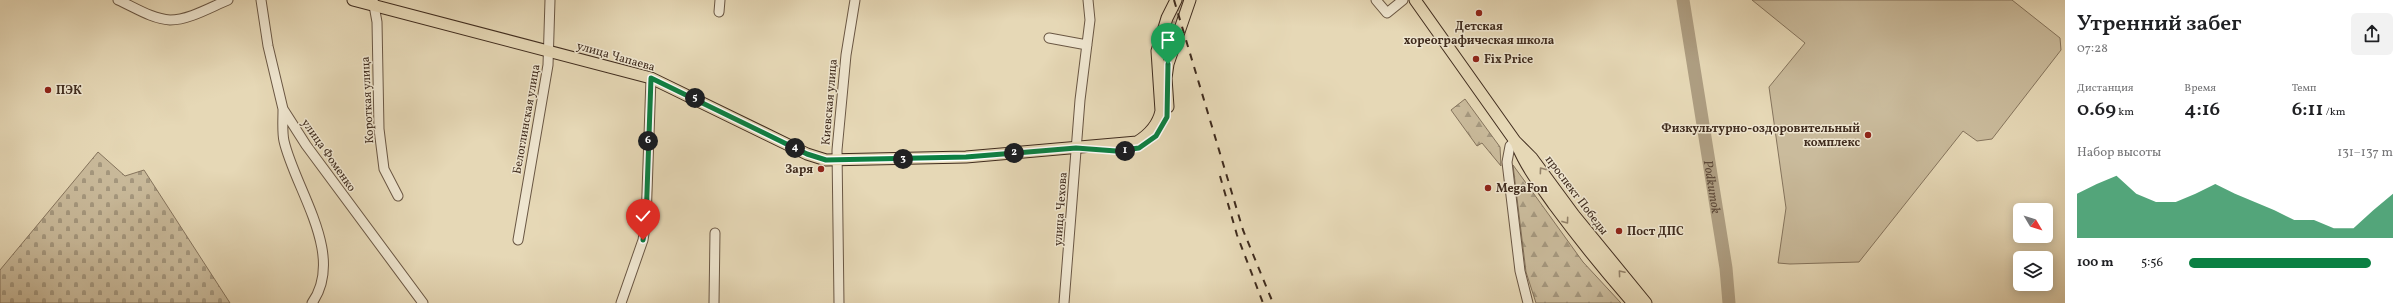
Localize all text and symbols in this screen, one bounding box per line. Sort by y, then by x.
marker: Детская хореографическая школа [1474,8,1484,18]
text: Утренний забег [2077,9,2242,40]
button: share [2351,13,2393,55]
place label: Детская хореографическая школа [1404,19,1555,49]
pin [1151,23,1185,64]
icon: arrive [1157,29,1179,51]
street label: улица Чапаева [575,38,657,76]
text: 07:28 [2077,40,2108,58]
place label: Fix Price [1484,52,1533,68]
marker: Fix Price [1471,54,1481,64]
street label: Короткая улица [358,56,378,144]
street label: Киевская улица [818,58,842,146]
street label: Белоглинская улица [509,63,545,175]
text: Дистанция [2077,81,2134,96]
text: Время [2184,81,2216,96]
text: Темп [2292,81,2316,96]
place label: ПЭК [56,83,82,99]
marker: ПЭК [43,85,53,95]
pin: 5 [685,88,705,108]
text: 5 [692,90,698,105]
text: 0.69 [2077,96,2116,124]
text: 4:16 [2184,96,2220,124]
text: 6:11 [2292,96,2323,124]
text: km [2116,105,2134,120]
text: /km [2323,105,2345,120]
street label: улица Фоменко [297,116,359,195]
place label: Физкультурно-оздоровительный комплекс [1661,121,1860,151]
marker: Физкультурно-оздоровительный комплекс [1863,130,1873,140]
pin: 6 [638,131,658,151]
text: 6 [645,133,651,148]
pin: 4 [785,138,805,158]
text: 4 [792,140,798,155]
pin: 1 [1115,141,1135,161]
pin: 2 [1004,143,1024,163]
text: 1 [1123,143,1127,158]
text: Набор высоты [2077,144,2161,162]
text: 131–137 m [2337,144,2393,162]
text: 2 [1011,145,1017,160]
pin: 3 [893,149,913,169]
text: 3 [900,151,906,166]
street label: проспект Победы [1541,153,1612,239]
water label: Podkumok [1698,159,1724,215]
place label: Заря [785,162,813,178]
marker: Заря [816,164,826,174]
one-way arrow [1539,168,1546,175]
street label: улица Чехова [1050,171,1072,247]
place label: MegaFon [1496,181,1548,197]
marker: MegaFon [1483,183,1493,193]
pin [626,199,660,240]
north arrow [2013,203,2053,243]
map controls [2013,203,2053,291]
icon: check [632,205,654,227]
one-way arrow [1561,216,1568,223]
place label: Пост ДПС [1627,224,1684,240]
marker: Пост ДПС [1614,226,1624,236]
button: layers [2013,251,2053,291]
text: 100 m [2077,254,2114,272]
text: 5:56 [2141,254,2163,272]
one-way arrow [1619,270,1626,278]

